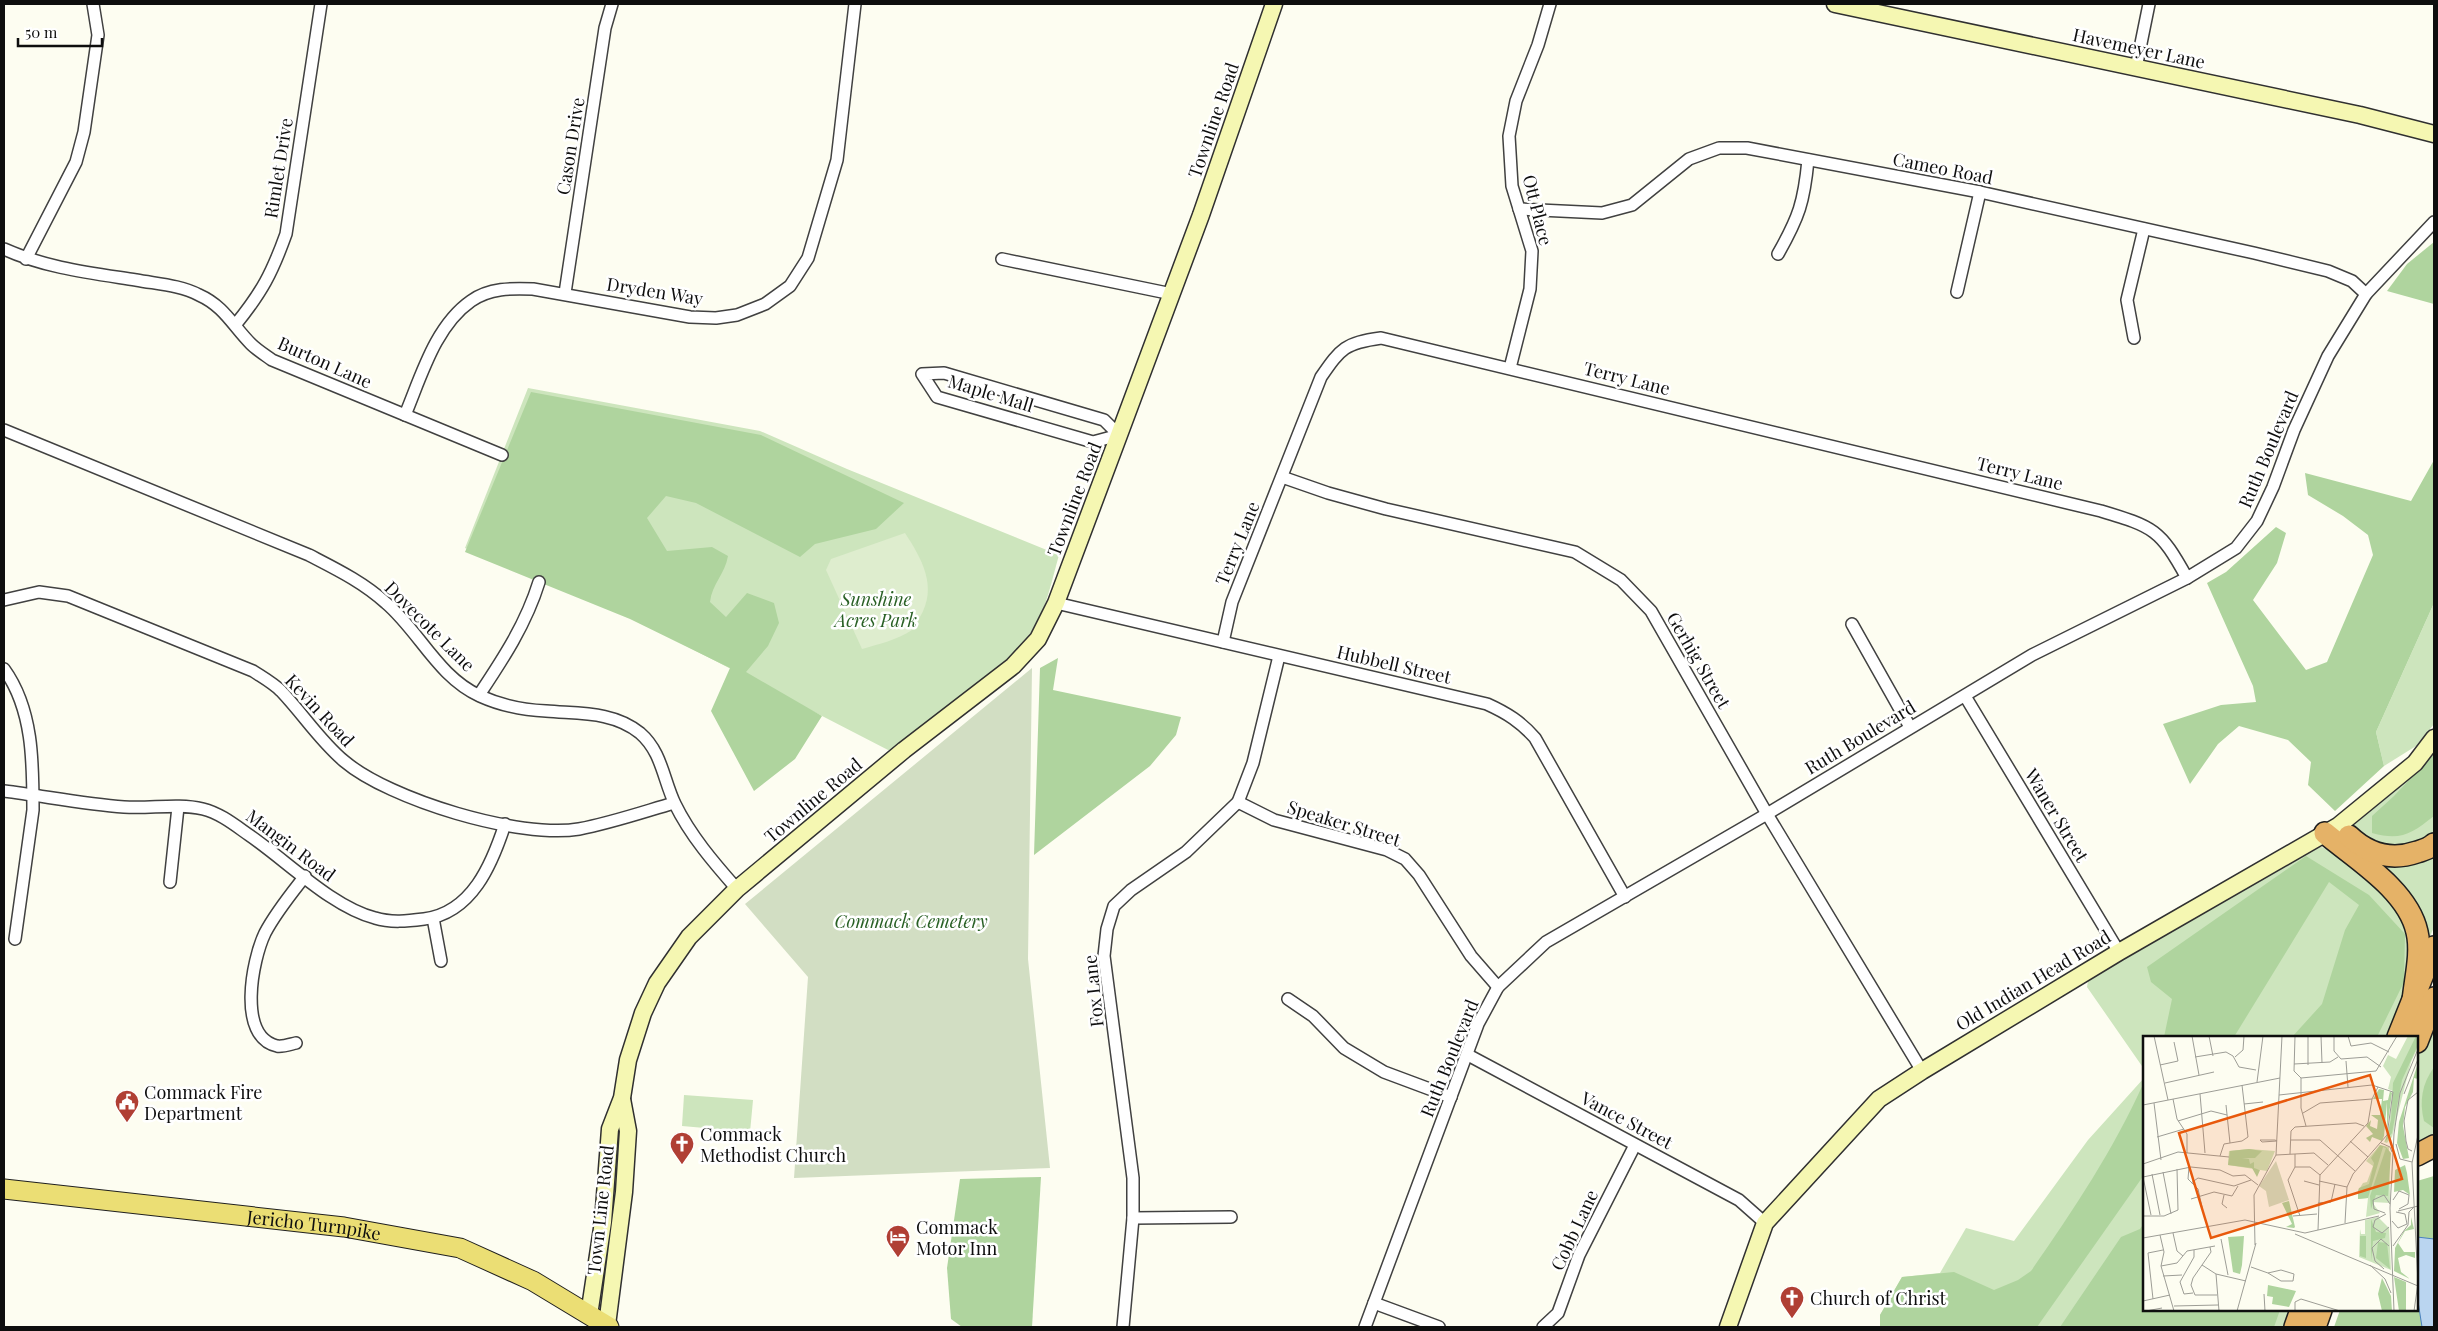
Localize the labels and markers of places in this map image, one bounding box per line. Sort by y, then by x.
place label: Commack Fire Department [144,1080,262,1125]
public building icon: Commack Fire Department [114,1089,140,1123]
place label: Commack Methodist Church [700,1122,846,1167]
church icon: Commack Methodist Church [669,1131,695,1165]
place label: Commack Motor Inn [916,1215,998,1260]
hotel icon: Commack Motor Inn [885,1224,911,1258]
church icon: Church of Christ [1779,1285,1805,1319]
place label: Church of Christ [1810,1286,1947,1310]

